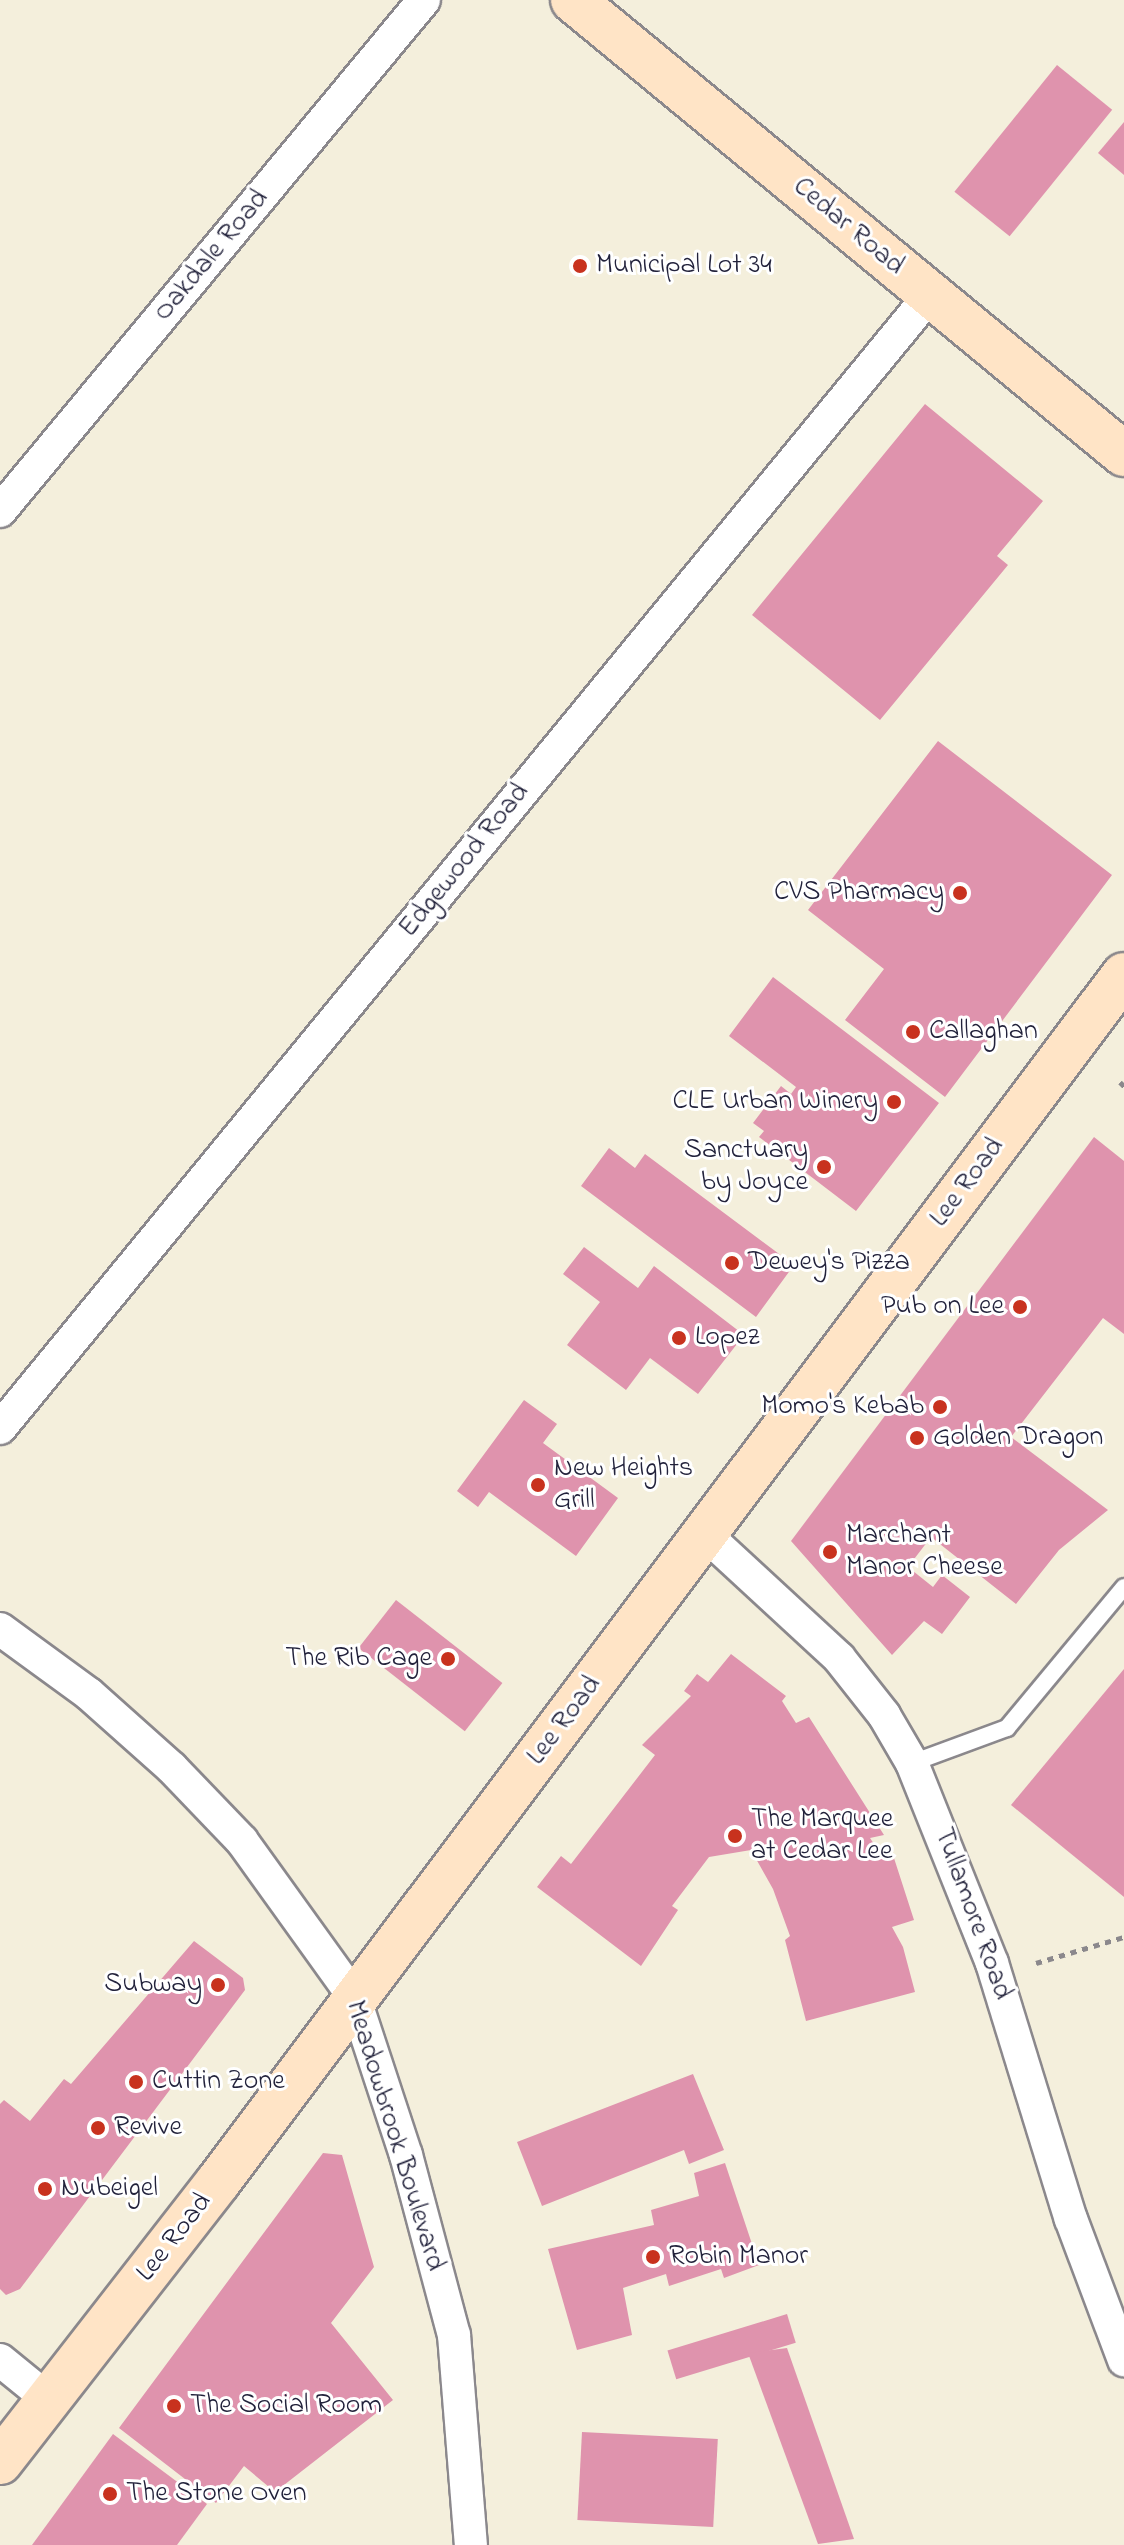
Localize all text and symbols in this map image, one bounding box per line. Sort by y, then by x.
street label: Cedar Road [785,171,911,283]
street label: Oakdale Road [147,183,277,329]
place label: Municipal Lot 34 [596,249,772,283]
marker: Municipal Lot 34 [571,257,589,275]
street label: Edgewood Road [393,777,537,945]
place label: CVS Pharmacy [774,876,944,910]
marker: CVS Pharmacy [951,884,969,902]
place label: Callaghan [929,1015,1038,1049]
marker: Callaghan [904,1023,922,1041]
place label: CLE Urban Winery [672,1085,878,1119]
marker: CLE Urban Winery [885,1093,903,1111]
street label: Lee Road [923,1132,1013,1234]
place label: Sanctuary by Joyce [684,1134,808,1200]
marker: Sanctuary by Joyce [815,1158,833,1176]
place label: Dewey's Pizza [748,1246,910,1280]
marker: Dewey's Pizza [723,1254,741,1272]
place label: Pub on Lee [881,1290,1004,1324]
marker: Pub on Lee [1011,1298,1029,1316]
place label: Lopez [695,1321,759,1355]
marker: Lopez [670,1329,688,1347]
place label: Momo's Kebab [761,1390,924,1424]
marker: Momo's Kebab [931,1398,949,1416]
place label: Golden Dragon [933,1421,1103,1455]
marker: Golden Dragon [908,1429,926,1447]
place label: New Heights Grill [554,1452,693,1518]
marker: New Heights Grill [529,1476,547,1494]
place label: Marchant Manor Cheese [846,1519,1003,1585]
marker: Marchant Manor Cheese [821,1543,839,1561]
place label: The Rib Cage [285,1642,432,1676]
marker: The Rib Cage [439,1650,457,1668]
street label: Lee Road [520,1670,610,1772]
place label: The Marquee at Cedar Lee [751,1803,893,1869]
street label: Tullamore Road [925,1824,1019,2004]
marker: The Marquee at Cedar Lee [726,1827,744,1845]
place label: Subway [104,1968,202,2002]
marker: Subway [209,1976,227,1994]
street label: Meadowbrook Boulevard [337,1997,451,2275]
place label: Cuttin Zone [152,2065,285,2099]
marker: Cuttin Zone [127,2073,145,2091]
place label: Revive [114,2111,182,2145]
marker: Revive [89,2119,107,2137]
place label: Nubeigel [61,2172,158,2206]
marker: Nubeigel [36,2180,54,2198]
street label: Lee Road [130,2187,220,2289]
place label: Robin Manor [669,2240,808,2274]
marker: Robin Manor [644,2248,662,2266]
place label: The Social Room [190,2389,382,2423]
marker: The Social Room [165,2397,183,2415]
place label: The Stone Oven [126,2477,307,2511]
marker: The Stone Oven [101,2485,119,2503]

